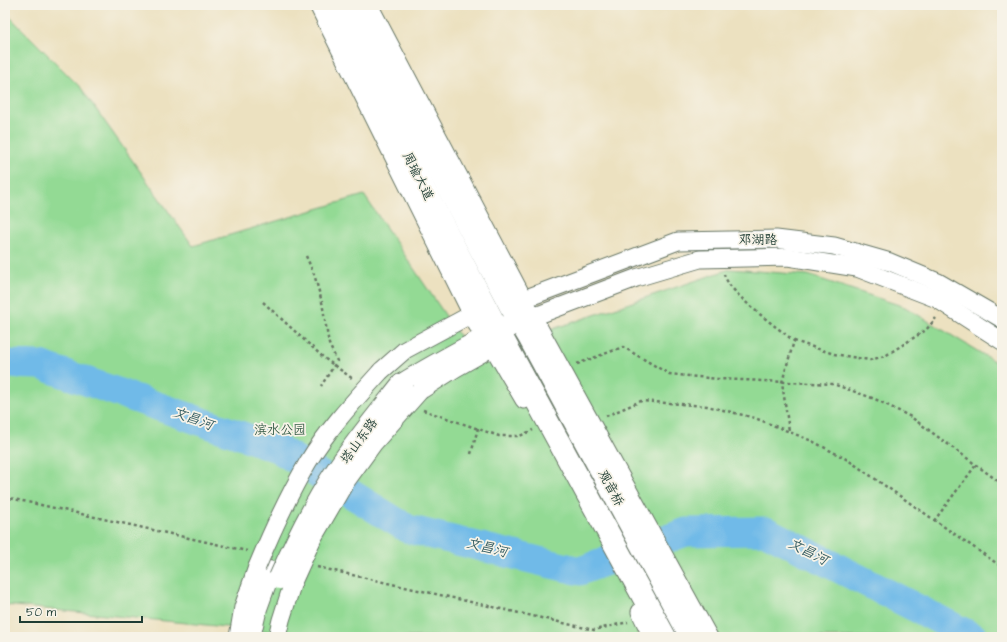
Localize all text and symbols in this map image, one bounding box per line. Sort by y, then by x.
street label: 周瑜大道 [398,149,438,203]
street label: 邓湖路 [738,231,778,249]
water label: 文昌河 [170,402,218,436]
street label: 塔山东路 [336,415,382,467]
park label: 滨水公园 [254,421,306,439]
street label: 观音桥 [594,467,628,509]
water label: 文昌河 [464,533,512,563]
water label: 文昌河 [785,534,833,571]
scale bar [20,598,142,624]
text: 50 m [26,604,57,621]

